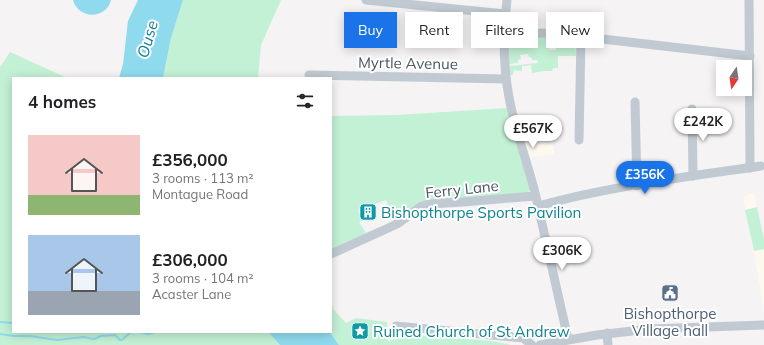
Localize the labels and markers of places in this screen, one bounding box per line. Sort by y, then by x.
pin: £242K [675,108,731,142]
pin: £567K [505,115,561,149]
pin: £356K [617,161,673,195]
building icon: Bishopthorpe Sports Pavilion [358,202,378,222]
place label: Bishopthorpe Sports Pavilion [381,203,581,222]
pin: £306K [534,237,590,271]
public building icon: Bishopthorpe Village hall [660,283,680,303]
place label: Bishopthorpe Village hall [624,304,716,340]
place icon: Ruined Church of St Andrew [350,321,370,341]
place label: Ruined Church of St Andrew [373,322,570,341]

